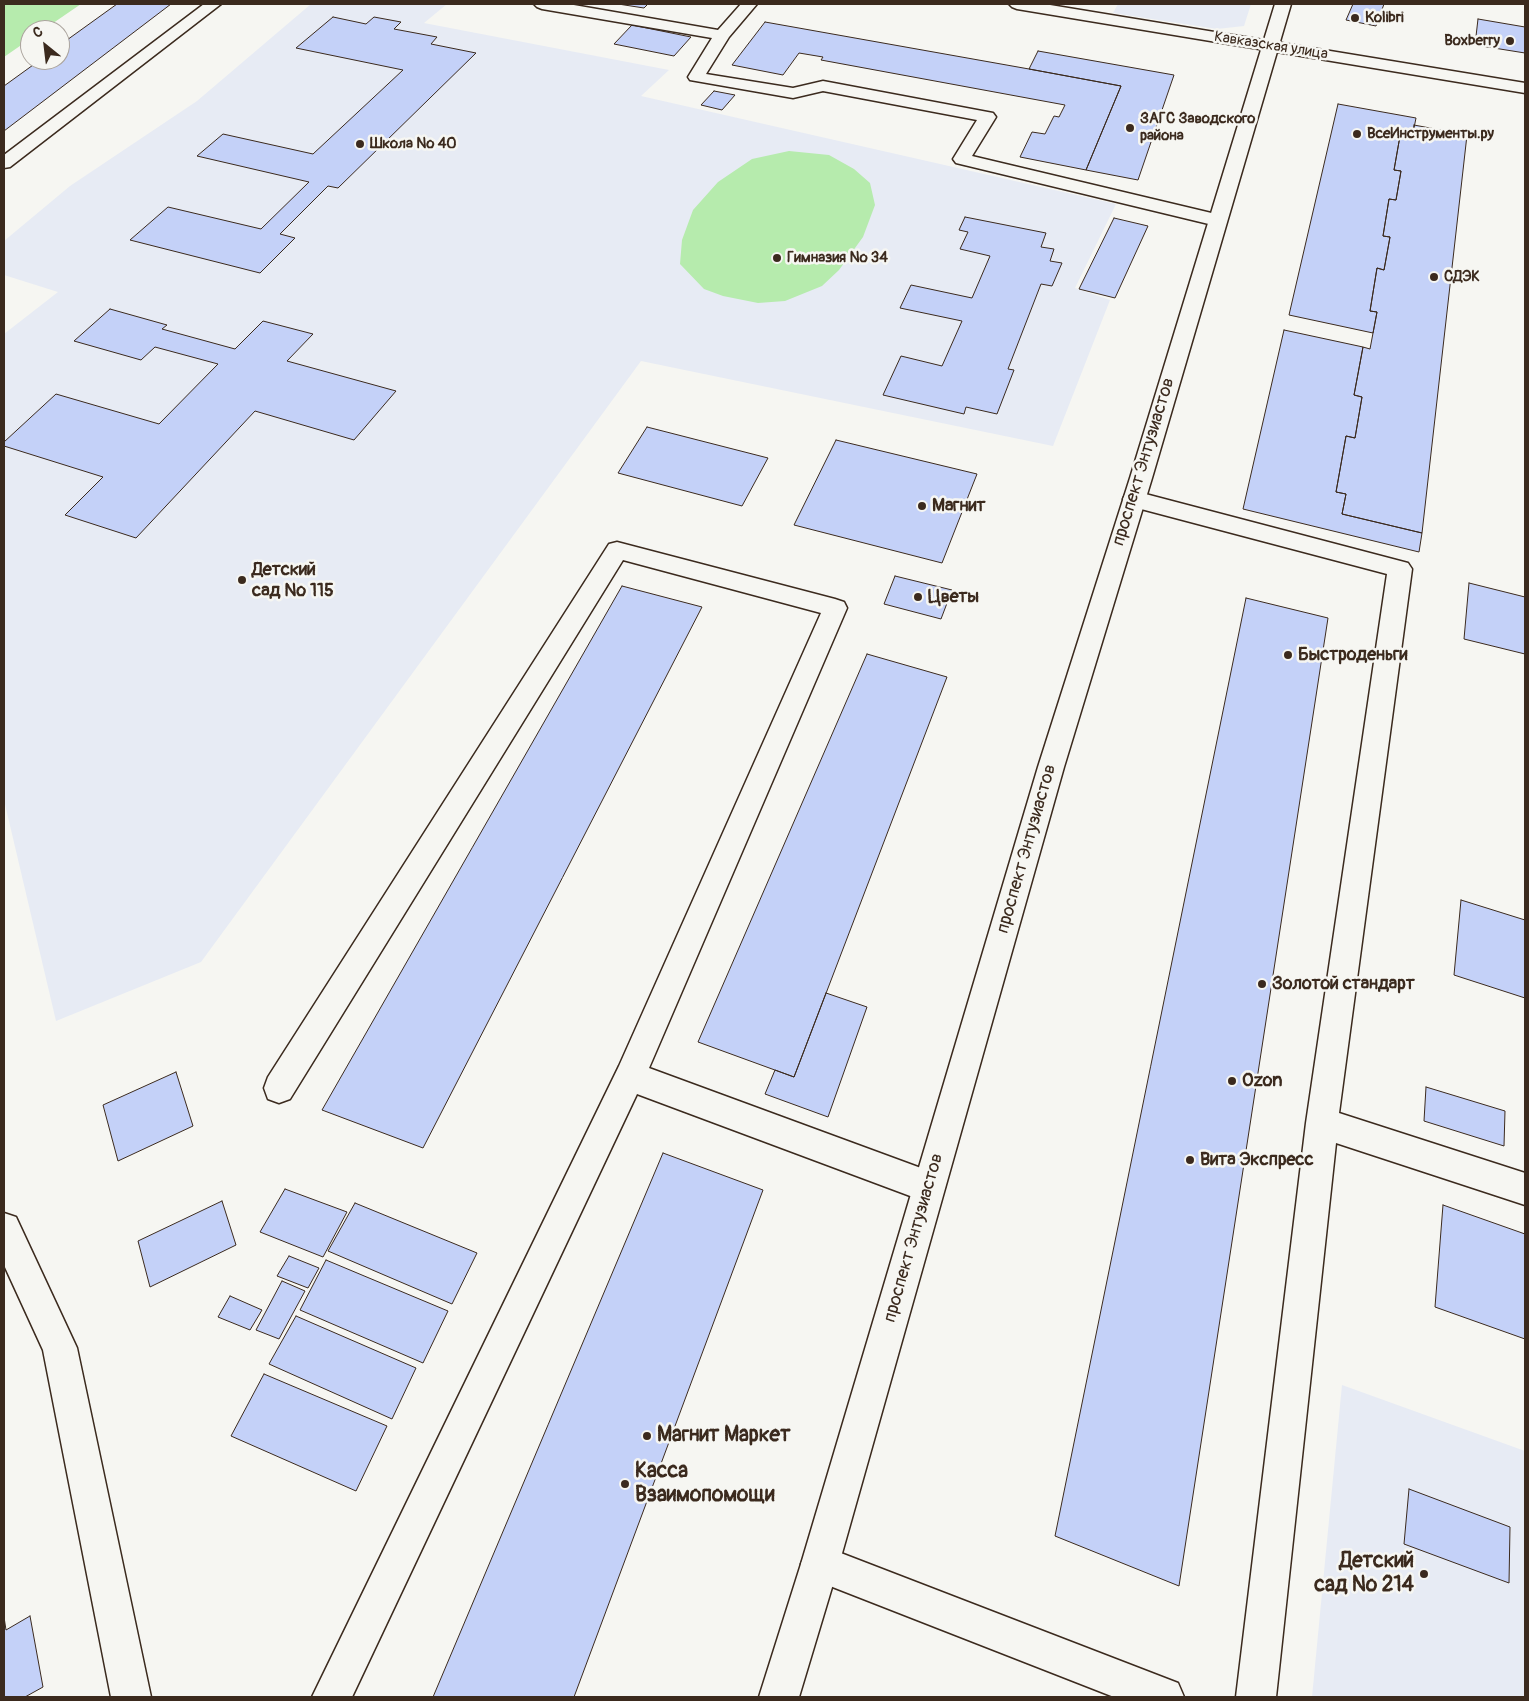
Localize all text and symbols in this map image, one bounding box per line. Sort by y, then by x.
place label: Kolibri [1365,9,1404,27]
marker: Kolibri [1349,12,1361,24]
north arrow [20,20,70,70]
text: С [30,23,46,42]
street label: Кавказская улица [1213,28,1329,64]
place label: Boxberry [1444,32,1500,50]
marker: Boxberry [1504,35,1516,47]
place label: ЗАГС Заводского района [1140,110,1255,145]
marker: ЗАГС Заводского района [1124,122,1136,134]
place label: ВсеИнструменты.ру [1367,125,1494,143]
marker: ВсеИнструменты.ру [1351,128,1363,140]
place label: Школа № 40 [370,135,457,153]
marker: Школа № 40 [354,138,366,150]
place label: Гимназия № 34 [787,249,888,267]
marker: Гимназия № 34 [771,252,783,264]
place label: СДЭК [1444,268,1480,286]
marker: СДЭК [1428,271,1440,283]
street label: проспект Энтузиастов [1108,375,1180,549]
place label: Магнит [932,495,985,517]
marker: Магнит [916,500,928,512]
place label: Детский сад № 115 [252,559,334,602]
marker: Детский сад № 115 [236,574,248,586]
place label: Цветы [928,586,979,608]
marker: Цветы [912,591,924,603]
place label: Быстроденьги [1298,644,1407,666]
marker: Быстроденьги [1282,649,1294,661]
street label: проспект Энтузиастов [993,762,1061,936]
place label: Золотой стандарт [1272,973,1415,995]
marker: Золотой стандарт [1256,978,1268,990]
place label: Ozon [1242,1070,1282,1092]
marker: Ozon [1226,1075,1238,1087]
place label: Вита Экспресс [1200,1149,1314,1171]
street label: проспект Энтузиастов [880,1151,948,1325]
marker: Вита Экспресс [1184,1154,1196,1166]
place label: Магнит Маркет [657,1423,790,1449]
marker: Магнит Маркет [641,1430,653,1442]
place label: Касса Взаимопомощи [635,1459,775,1509]
marker: Касса Взаимопомощи [619,1478,631,1490]
place label: Детский сад № 214 [1314,1549,1414,1599]
marker: Детский сад № 214 [1418,1568,1430,1580]

